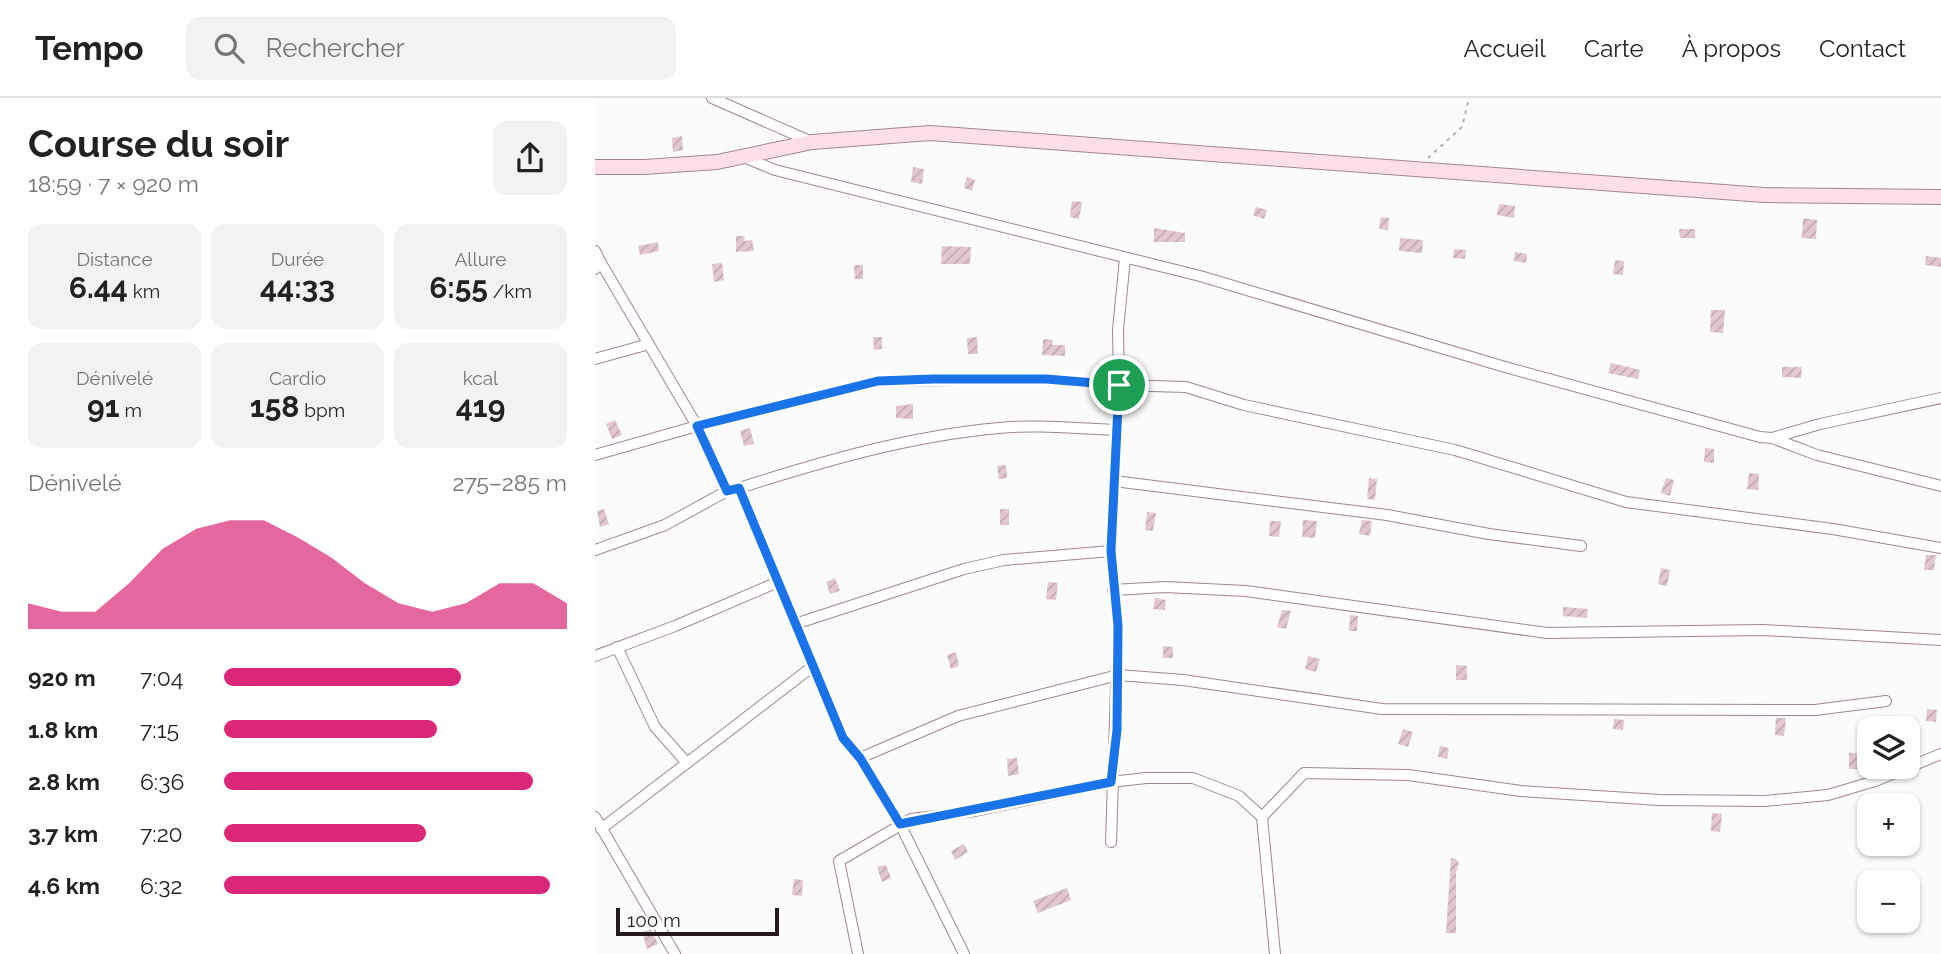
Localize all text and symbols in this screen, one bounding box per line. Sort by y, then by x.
search box [186,17,676,80]
text: Tempo [35,29,144,68]
icon: search [210,29,248,67]
text: Rechercher [266,33,405,63]
text: Accueil [1464,34,1546,63]
text: Carte [1584,34,1644,63]
text: À propos [1682,34,1781,63]
text: Contact [1819,34,1906,63]
text: Course du soir [28,121,289,166]
button: share [493,121,567,195]
text: 18:59 · 7 × 920 m [28,170,199,197]
text: Distance [76,248,153,270]
text: Durée [271,248,324,270]
text: Allure [455,248,506,270]
text: 6.44 [69,270,128,305]
text: 44:33 [260,270,335,305]
text: 6:55 [429,270,488,305]
text: km [128,280,160,302]
text: /km [488,280,532,302]
pin [1089,355,1149,415]
icon: arrive [1100,366,1138,404]
text: Dénivelé [76,367,153,389]
text: Cardio [269,367,326,389]
text: kcal [463,367,498,389]
text: 91 [87,389,120,424]
text: 158 [250,389,299,424]
text: 419 [456,389,505,424]
text: m [120,399,142,421]
text: bpm [299,399,345,421]
text: Dénivelé [28,469,121,496]
text: 275–285 m [452,469,567,496]
text: 920 m [28,664,96,691]
text: 7:04 [140,664,183,691]
text: 1.8 km [28,716,98,743]
text: 7:15 [140,716,179,743]
map controls [1857,716,1920,933]
button: layers [1857,716,1920,779]
text: 2.8 km [28,768,100,795]
text: 6:36 [140,768,184,795]
button: + [1857,793,1920,856]
text: 3.7 km [28,820,98,847]
text: 7:20 [140,820,183,847]
button: − [1857,870,1920,933]
text: 4.6 km [28,872,100,899]
text: 6:32 [140,872,182,899]
scale bar [616,905,779,937]
text: 100 m [627,909,681,931]

